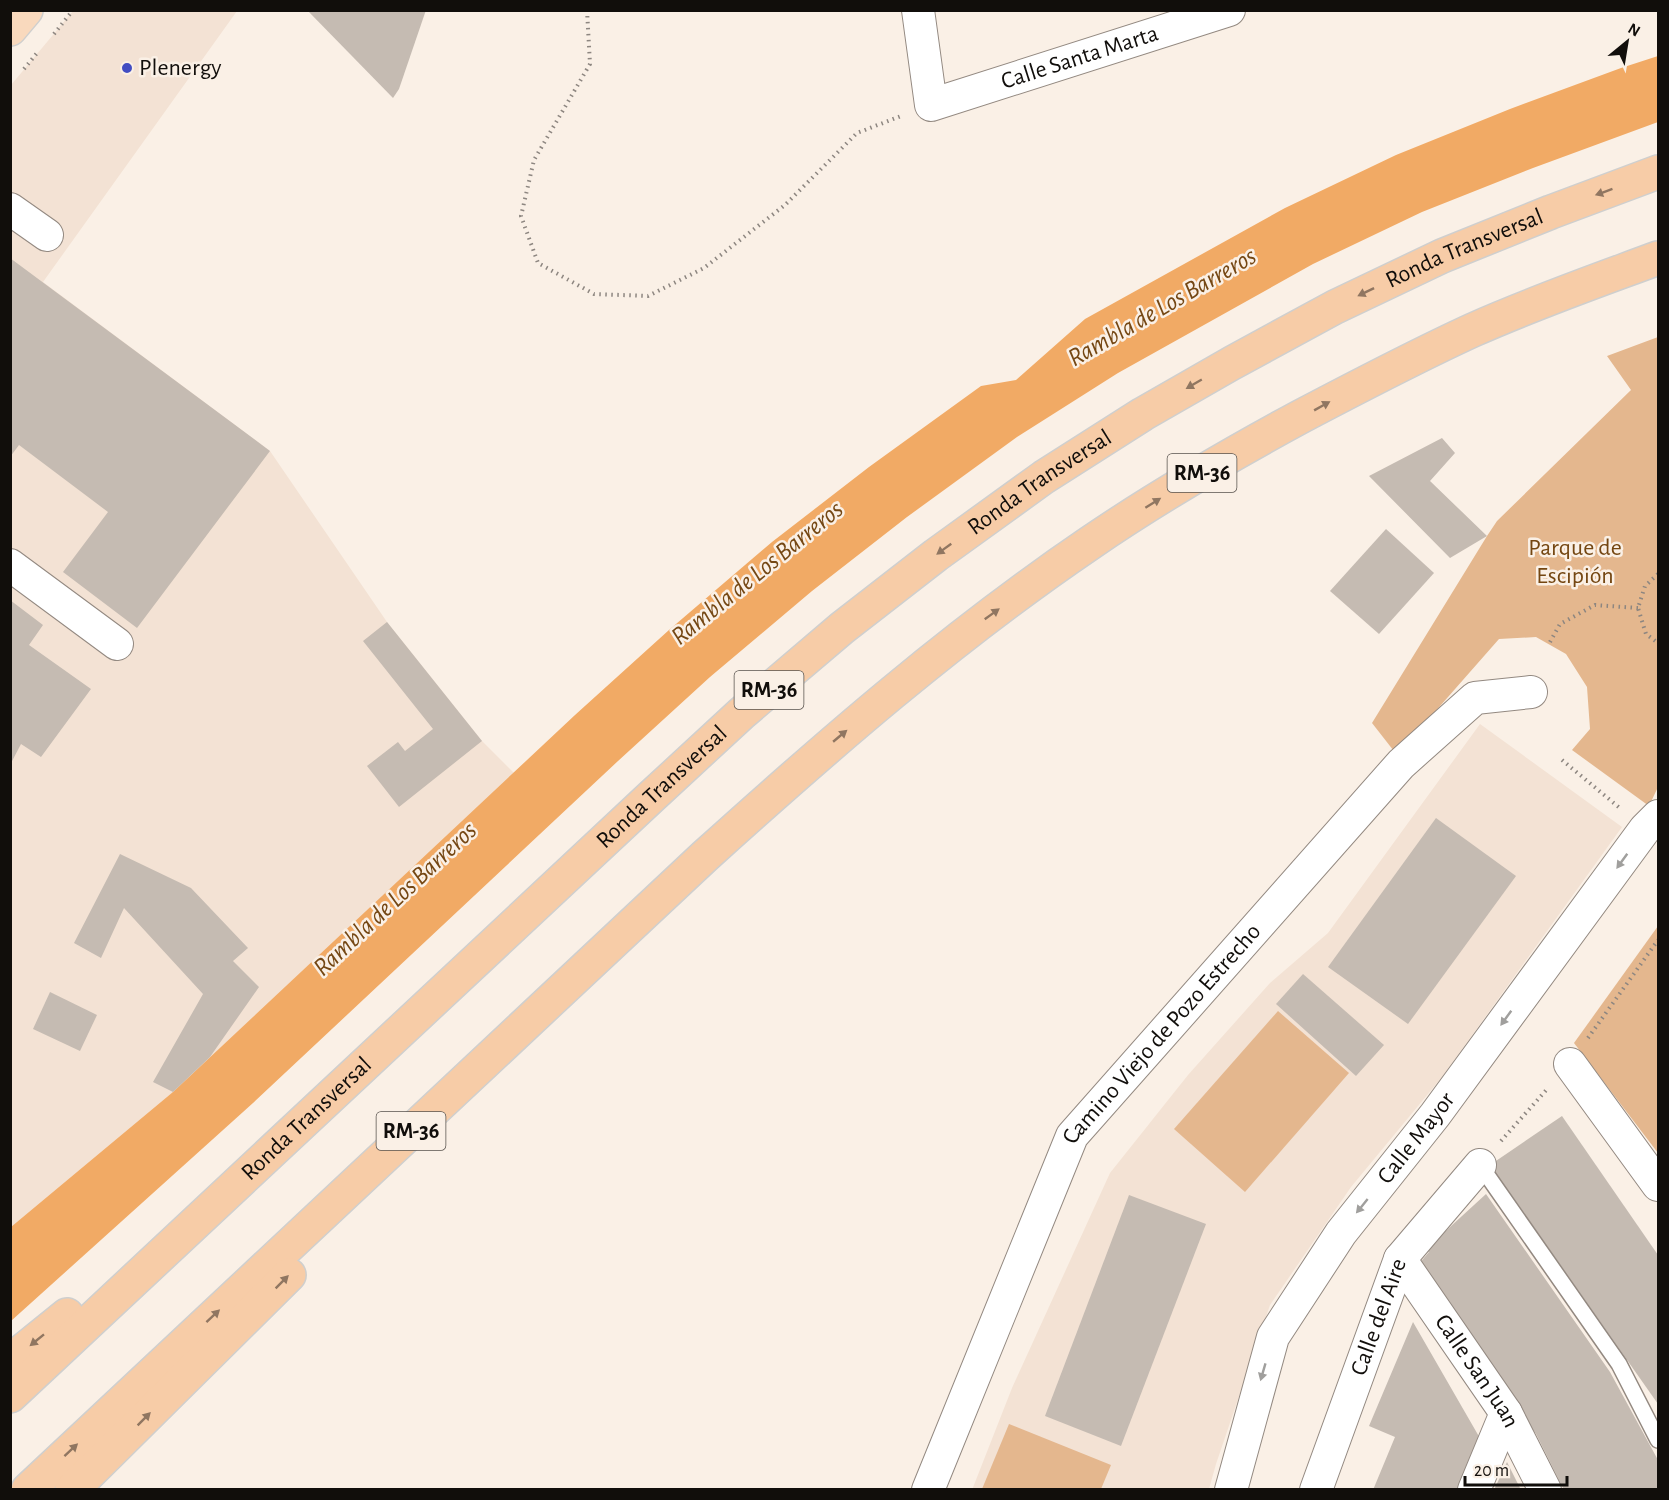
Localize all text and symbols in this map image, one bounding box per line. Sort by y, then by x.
north arrow [1597,12,1657,72]
text: N [1625,20,1643,40]
street label: Calle Santa Marta [998,21,1161,94]
place label: Plenergy [139,56,222,80]
marker: Plenergy [120,61,134,75]
one-way arrow [1594,187,1612,197]
street label: Ronda Transversal [1382,204,1547,293]
water label: Rambla de Los Barreros [1064,243,1260,371]
one-way arrow [1357,287,1375,297]
one-way arrow [1186,379,1202,390]
one-way arrow [1313,401,1330,411]
street label: Ronda Transversal [963,425,1116,540]
road number: RM-36 [1168,454,1236,492]
water label: Rambla de Los Barreros [666,496,848,650]
one-way arrow [1145,498,1161,509]
park label: Parque de Escipión [1528,536,1622,588]
one-way arrow [937,543,952,555]
one-way arrow [984,608,1000,620]
road number: RM-36 [734,671,804,709]
street label: Ronda Transversal [592,721,732,853]
one-way arrow [832,730,847,743]
water label: Rambla de Los Barreros [308,817,482,981]
one-way arrow [1616,853,1628,869]
street label: Camino Viejo de Pozo Estrecho [1058,919,1265,1147]
one-way arrow [1501,1011,1513,1026]
street label: Ronda Transversal [237,1053,376,1185]
street label: Calle Mayor [1373,1088,1460,1188]
road number: RM-36 [376,1112,446,1150]
one-way arrow [1357,1199,1369,1214]
street label: Calle del Aire [1347,1255,1411,1379]
one-way arrow [275,1275,289,1289]
one-way arrow [205,1310,220,1323]
street label: Calle San Juan [1430,1310,1523,1432]
one-way arrow [29,1333,45,1346]
one-way arrow [1258,1364,1267,1382]
one-way arrow [136,1412,150,1426]
one-way arrow [63,1443,77,1457]
scale bar [1465,1449,1567,1487]
text: 20 m [1474,1462,1509,1480]

